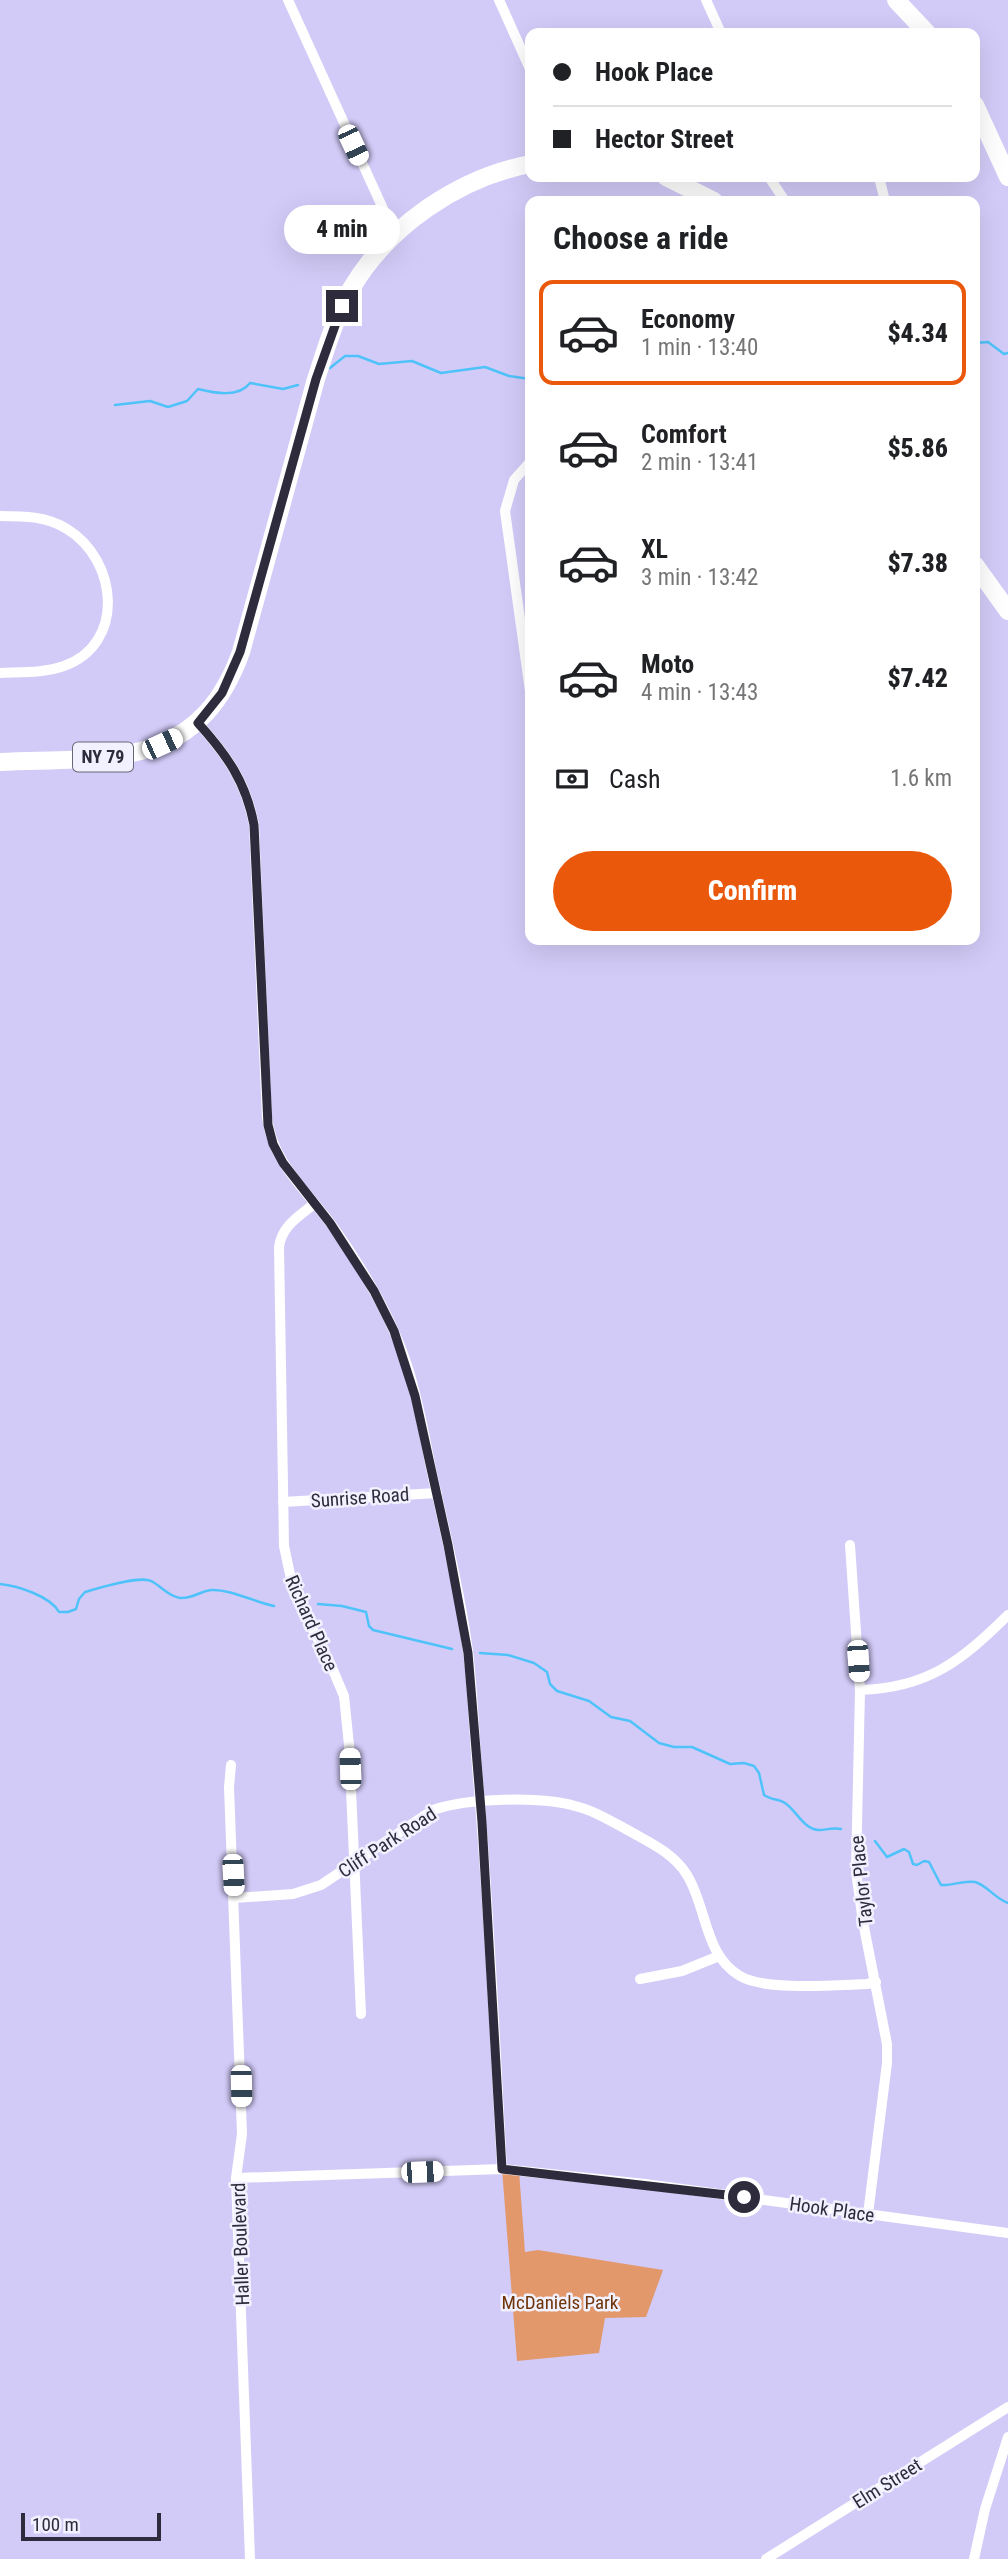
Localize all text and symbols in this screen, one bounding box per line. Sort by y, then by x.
text: Hook Place [595,57,713,87]
car [335,122,372,168]
text: Hector Street [595,124,734,154]
callout: 4 min [284,204,400,254]
text: 4 min [316,216,368,243]
text: Choose a ride [553,219,728,257]
route end [326,290,358,322]
icon: car [557,301,620,364]
text: Economy [641,304,735,334]
text: $4.34 [887,318,948,348]
text: 1 min · 13:40 [641,334,758,361]
icon: car [557,416,620,479]
text: Comfort [641,419,727,449]
text: $5.86 [887,433,948,463]
text: 2 min · 13:41 [641,449,758,476]
icon: car [557,531,620,594]
text: XL [641,534,668,564]
text: $7.38 [887,548,948,578]
text: 3 min · 13:42 [641,564,758,591]
icon: car [557,646,620,709]
text: Moto [641,649,694,679]
text: $7.42 [887,663,948,693]
text: 4 min · 13:43 [641,679,758,706]
car [139,726,186,762]
road number: NY 79 [73,742,133,772]
icon: cash [553,760,591,798]
text: Cash [609,764,661,794]
text: 1.6 km [890,765,952,792]
button: Confirm [553,851,952,931]
street label: Sunrise Road [310,1483,410,1512]
street label: Richard Place [280,1572,343,1675]
car [847,1639,870,1683]
car [339,1748,362,1790]
street label: Cliff Park Road [334,1802,441,1883]
street label: Taylor Place [845,1834,878,1928]
car [222,1853,245,1897]
car [231,2065,252,2107]
car [401,2161,444,2183]
route start [728,2181,760,2213]
street label: Haller Boulevard [227,2182,254,2306]
street label: Hook Place [788,2192,876,2227]
park label: McDaniels Park [502,2291,619,2314]
street label: Elm Street [849,2453,926,2514]
scale bar [21,2510,161,2542]
text: 100 m [32,2513,79,2536]

